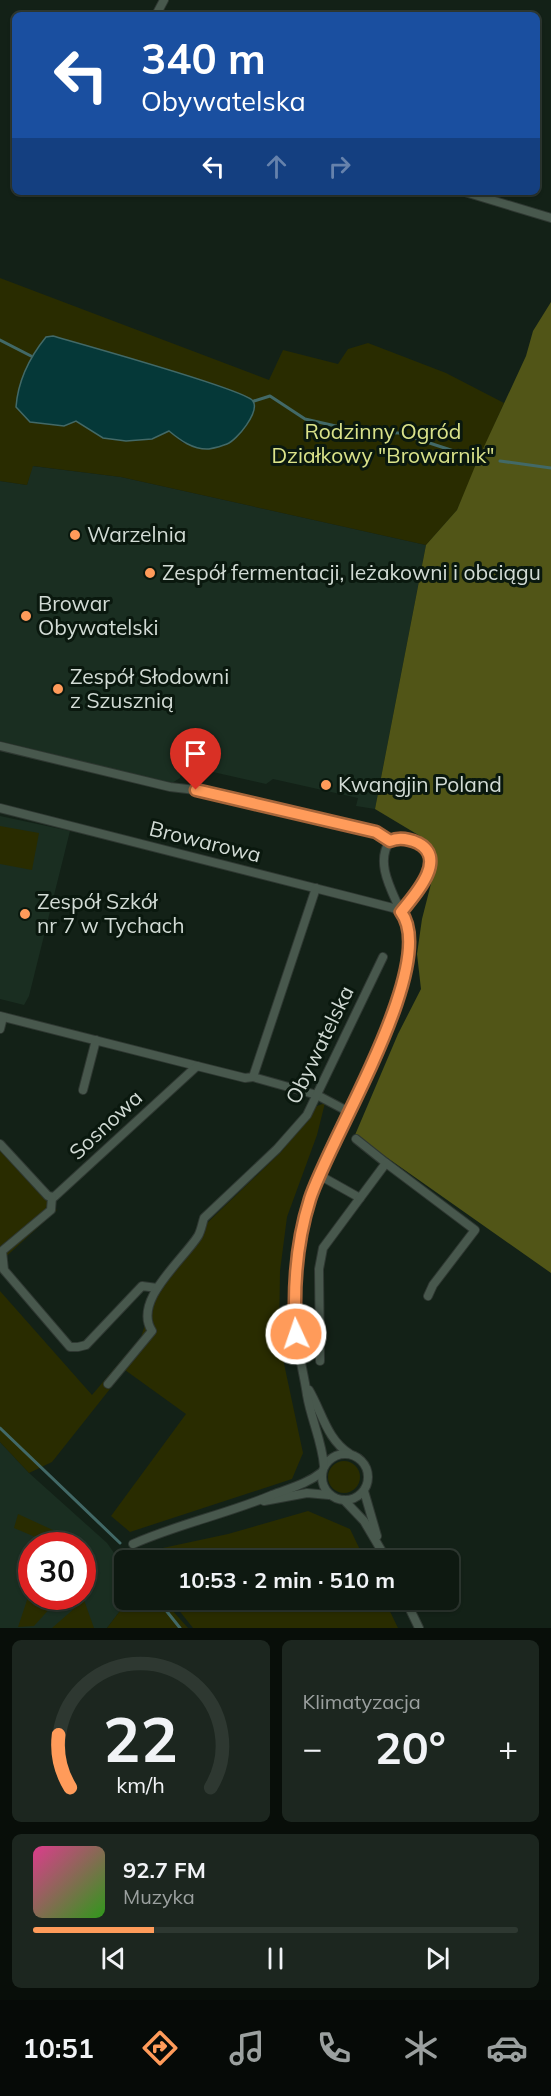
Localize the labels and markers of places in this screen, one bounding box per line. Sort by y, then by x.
place label: Warzelnia [87,521,186,547]
marker: Warzelnia [68,528,82,542]
place label: Zespół fermentacji, leżakowni i obciągu [162,559,541,585]
marker: Zespół fermentacji, leżakowni i obciągu [143,566,157,580]
place label: Browar Obywatelski [38,590,159,640]
marker: Browar Obywatelski [19,609,33,623]
place label: Zespół Słodowni z Szusznią [70,663,229,713]
marker: Zespół Słodowni z Szusznią [51,682,65,696]
pin [170,728,221,790]
place label: Kwangjin Poland [338,771,502,797]
marker: Kwangjin Poland [319,778,333,792]
place label: Zespół Szkół nr 7 w Tychach [37,888,185,938]
marker: Zespół Szkół nr 7 w Tychach [18,907,32,921]

